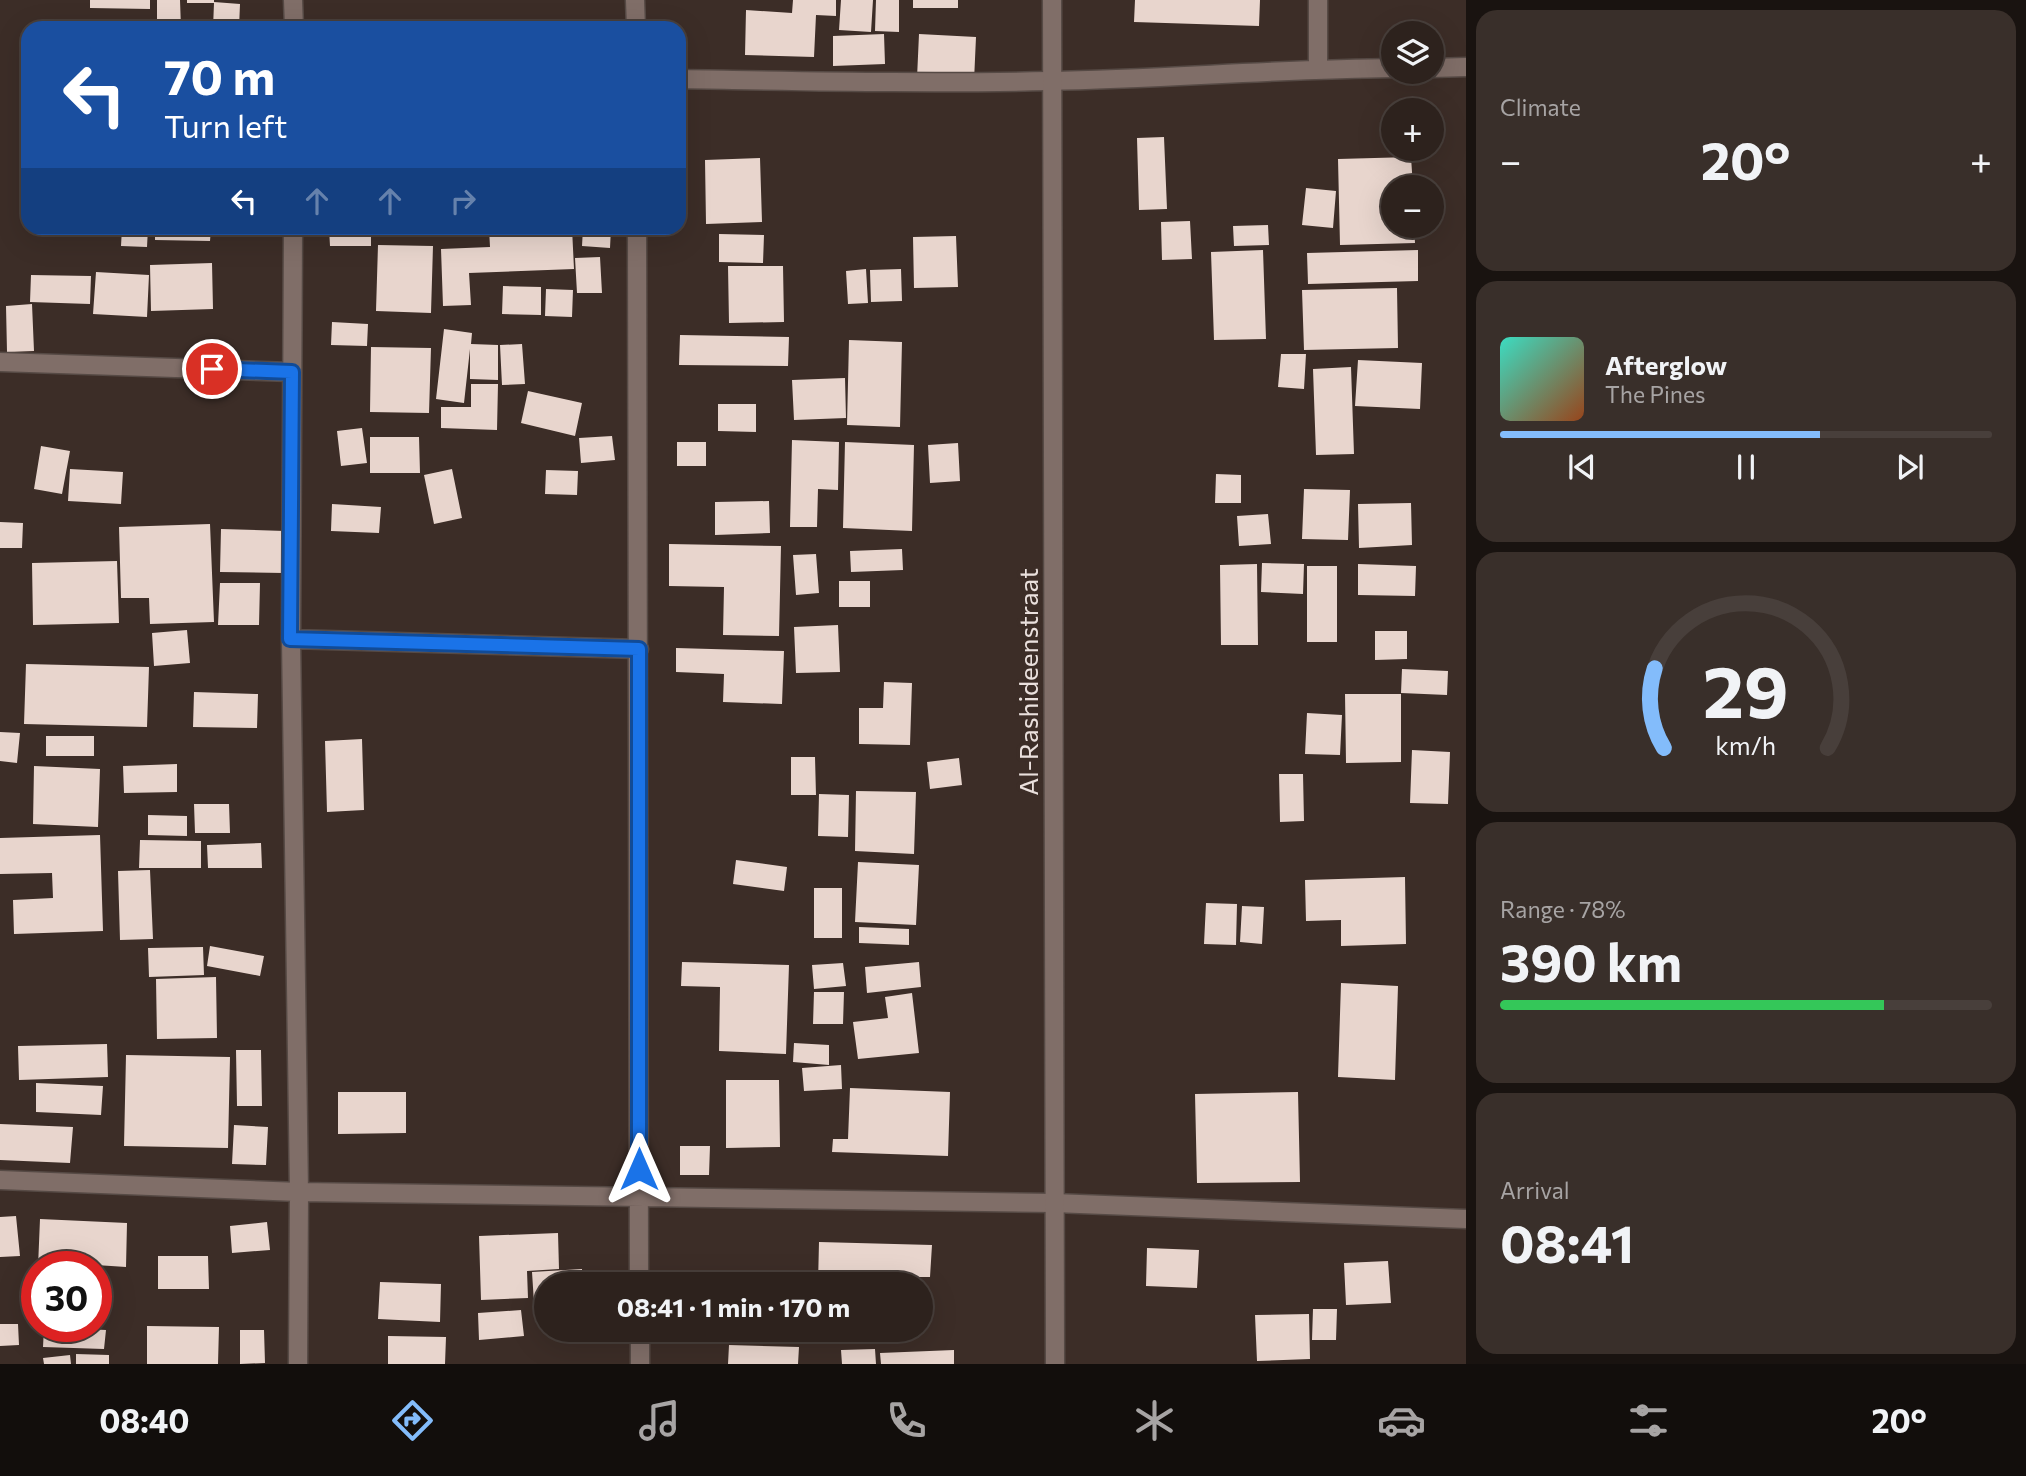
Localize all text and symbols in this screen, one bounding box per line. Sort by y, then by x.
map controls [1381,21,1444,238]
button: layers [1381,21,1444,84]
text: 70 m [164,45,275,105]
icon: left [49,49,140,140]
text: Climate [1500,93,1581,121]
button: + [1381,98,1444,161]
text: Turn left [164,105,288,145]
text: 20° [1701,127,1791,191]
text: − [1500,136,1522,183]
text: + [1970,136,1992,183]
button: − [1381,175,1444,238]
icon: left [225,182,263,220]
icon: ahead [298,182,336,220]
icon: ahead [371,182,409,220]
icon: right [444,182,482,220]
pin [182,339,242,399]
text: Afterglow [1605,349,1727,380]
icon: arrive [193,350,231,388]
text: The Pines [1605,380,1706,408]
icon: previous [1563,448,1601,486]
icon: pause [1727,448,1765,486]
icon: next [1891,448,1929,486]
street label: Al-Rashideenstraat [1012,568,1043,796]
text: 29 [1703,644,1789,733]
text: km/h [1716,730,1776,760]
text: Range · 78% [1500,895,1625,923]
text: 390 km [1500,929,1682,993]
position arrow [602,1132,676,1206]
text: Arrival [1500,1176,1570,1204]
text: 08:41 [1500,1210,1634,1274]
speed limit sign: 30 [21,1251,112,1342]
text: 08:41 · 1 min · 170 m [617,1291,850,1322]
icon: directions [388,1396,437,1445]
icon: music [635,1396,684,1445]
icon: phone [882,1396,931,1445]
icon: climate [1130,1396,1179,1445]
icon: car [1377,1396,1426,1445]
icon: filters [1624,1396,1673,1445]
text: 08:40 [99,1400,190,1440]
text: 20° [1872,1400,1927,1440]

